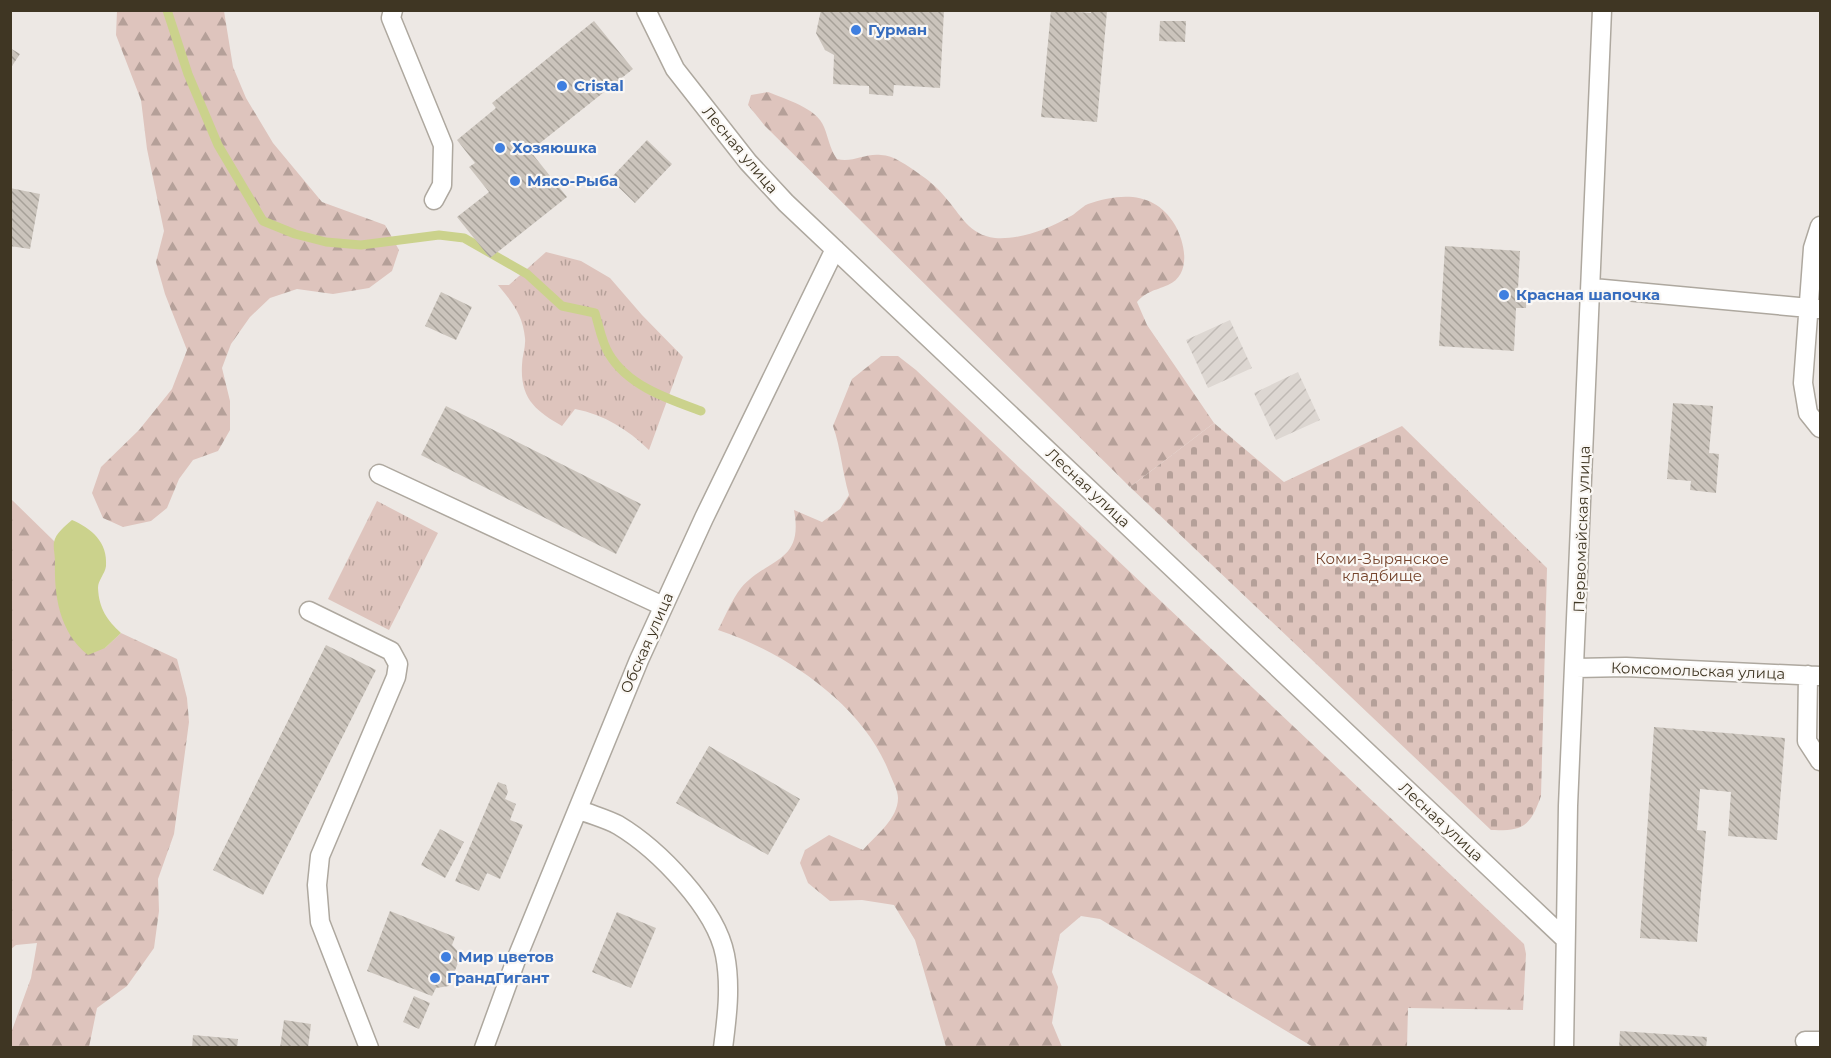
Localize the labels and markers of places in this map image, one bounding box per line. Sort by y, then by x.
place label: Гурман [868,20,927,39]
marker: Гурман [849,23,863,37]
place label: Cristal [574,76,624,95]
marker: Cristal [555,79,569,93]
place label: Хозяюшка [512,138,597,157]
marker: Хозяюшка [493,141,507,155]
place label: Мясо-Рыба [527,171,618,190]
marker: Мясо-Рыба [508,174,522,188]
place label: Красная шапочка [1516,285,1660,304]
marker: Красная шапочка [1497,288,1511,302]
place label: Мир цветов [458,947,554,966]
marker: Мир цветов [439,950,453,964]
place label: ГрандГигант [447,968,549,987]
marker: ГрандГигант [428,971,442,985]

